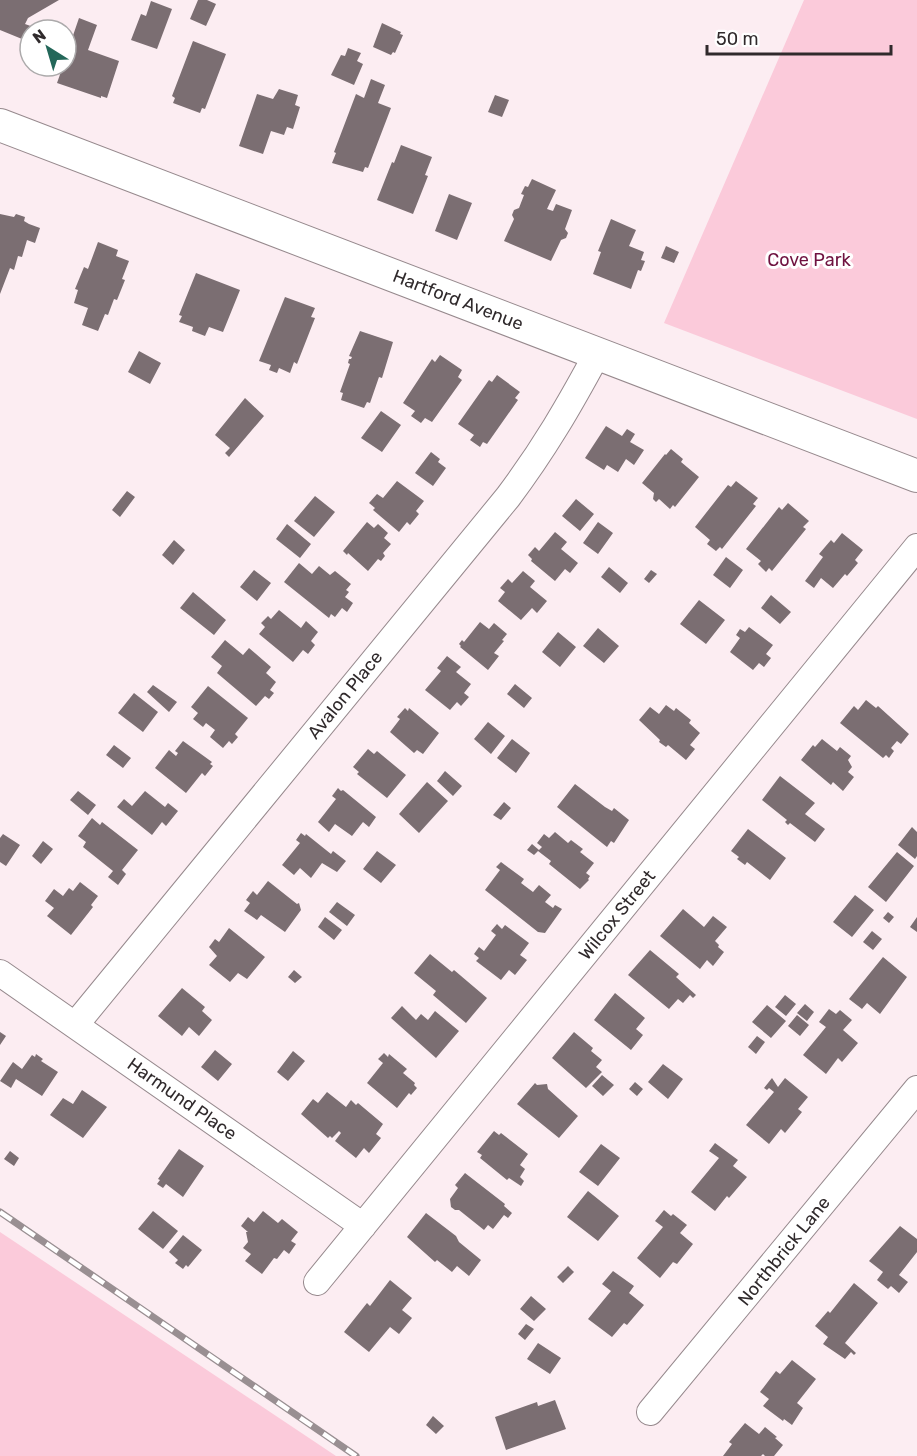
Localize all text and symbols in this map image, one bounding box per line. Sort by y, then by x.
north arrow [18,18,78,78]
scale bar [707,18,892,56]
text: N [29,25,50,47]
text: 50 m [716,28,759,50]
park label: Cove Park [767,249,851,271]
street label: Hartford Avenue [390,265,526,335]
street label: Avalon Place [303,647,387,743]
street label: Wilcox Street [574,866,660,964]
street label: Harmund Place [123,1053,241,1145]
street label: Northbrick Lane [733,1192,835,1310]

